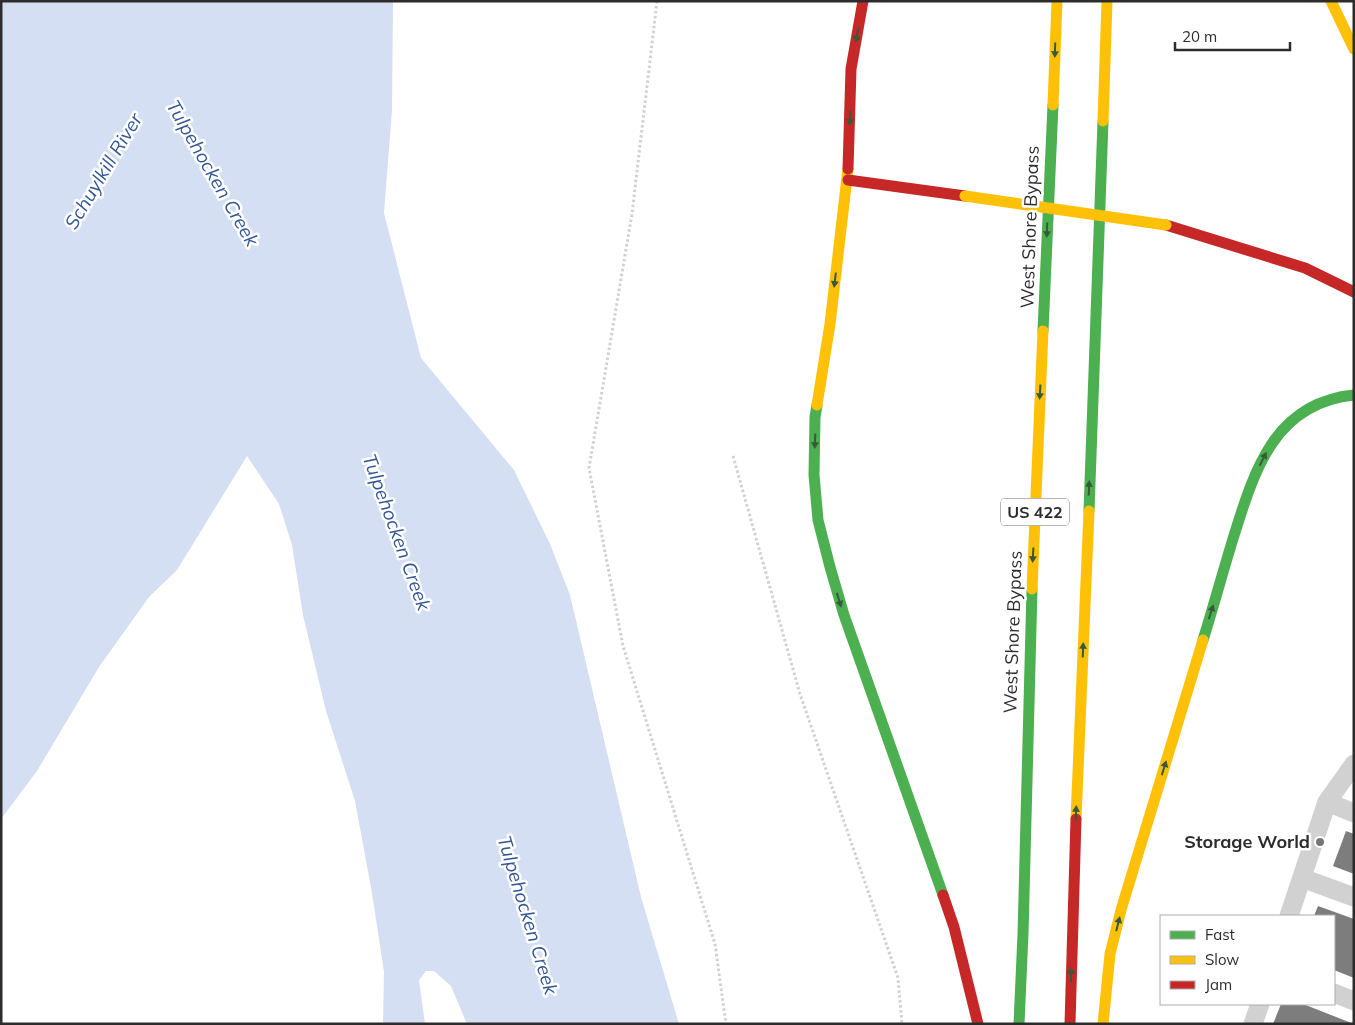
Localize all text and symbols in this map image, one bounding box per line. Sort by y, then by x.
scale bar [1175,20,1290,52]
text: 20 m [1182,27,1217,46]
one-way arrow [852,28,860,44]
one-way arrow [1051,42,1059,58]
water label: Tulpehocken Creek [161,96,265,251]
water label: Schuylkill River [59,108,148,233]
one-way arrow [846,110,854,126]
street label: West Shore Bypass [1015,145,1044,309]
one-way arrow [1043,222,1051,238]
one-way arrow [831,272,839,288]
one-way arrow [1036,384,1044,400]
one-way arrow [810,433,818,449]
water label: Tulpehocken Creek [358,450,437,615]
one-way arrow [1259,451,1267,466]
one-way arrow [1086,480,1094,496]
road number: US 422 [1001,498,1069,526]
one-way arrow [1029,547,1037,563]
street label: West Shore Bypass [998,550,1027,714]
one-way arrow [836,593,844,608]
one-way arrow [1208,605,1215,620]
one-way arrow [1079,642,1087,658]
one-way arrow [1161,760,1169,775]
one-way arrow [1073,804,1081,820]
place label: Storage World [1184,830,1310,853]
water label: Tulpehocken Creek [492,833,564,999]
marker: Storage World [1314,836,1326,848]
legend [1160,915,1335,1005]
one-way arrow [1114,916,1122,931]
text: Fast [1205,925,1235,944]
text: Slow [1205,950,1239,969]
one-way arrow [1067,967,1075,983]
text: Jam [1205,975,1232,994]

